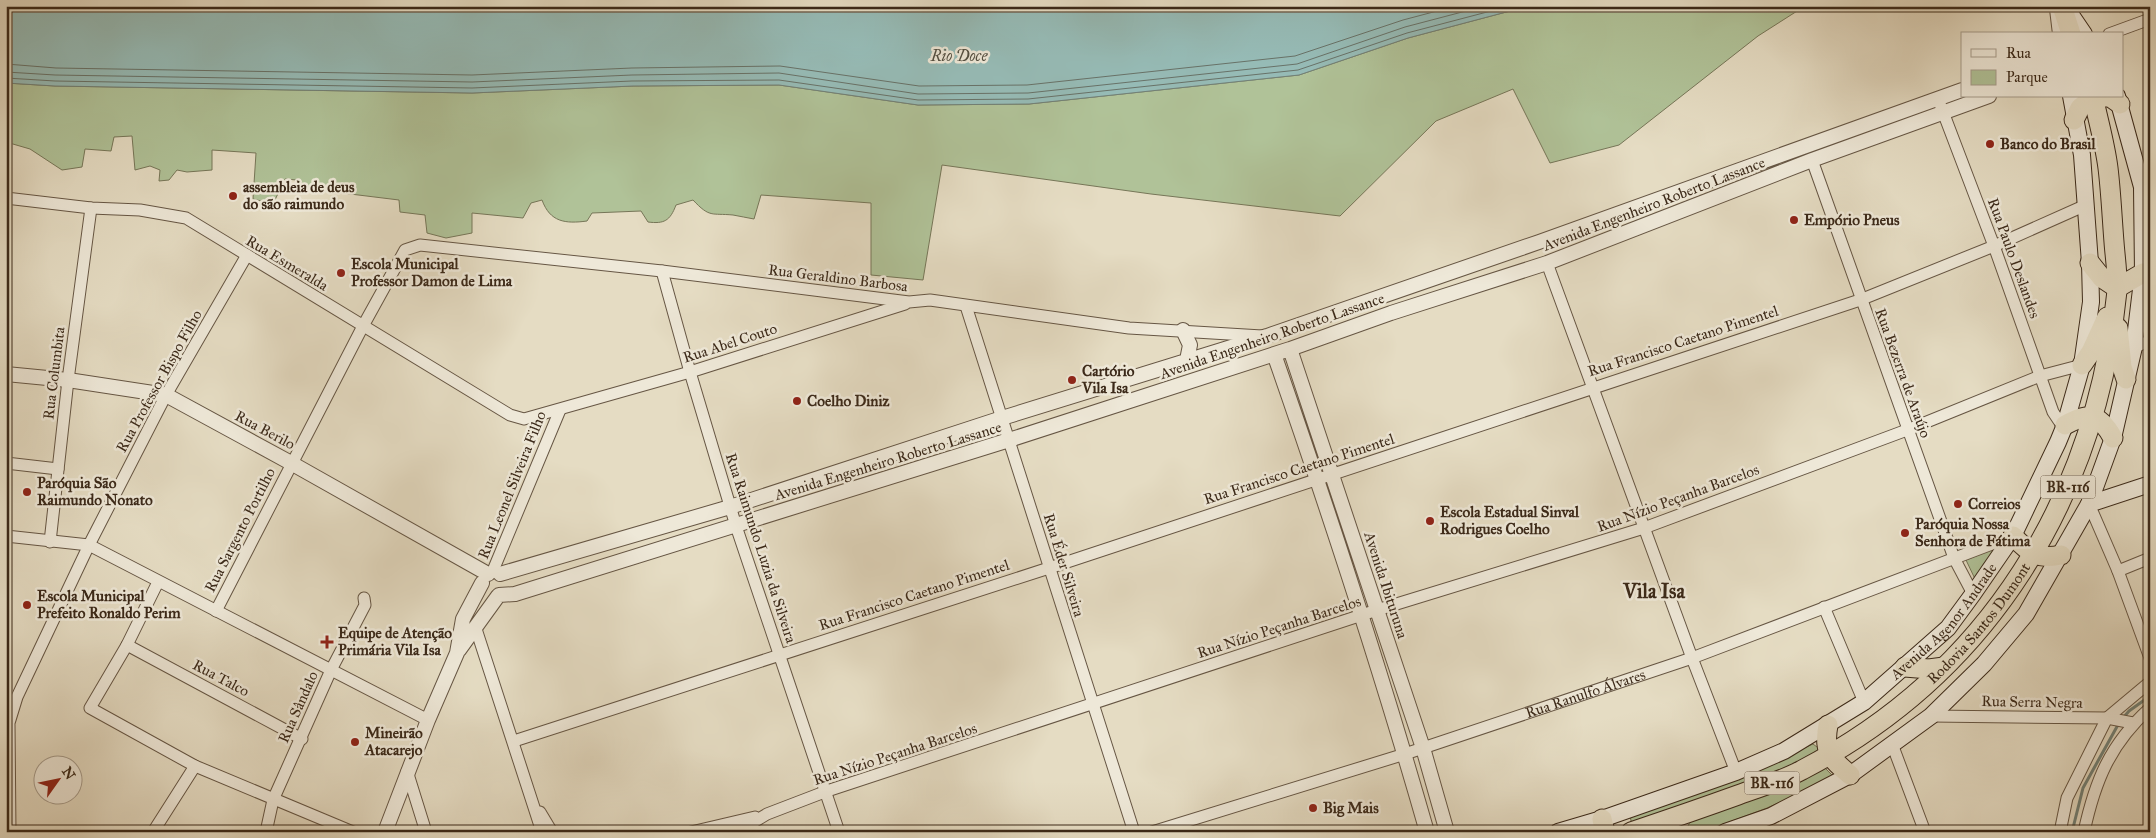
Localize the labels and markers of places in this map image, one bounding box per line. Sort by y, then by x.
place label: Banco do Brasil [2000,135,2096,153]
marker: Banco do Brasil [1984,138,1996,150]
place label: assembleia de deus do são raimundo [243,178,355,213]
marker: assembleia de deus do são raimundo [227,190,239,202]
place label: Empório Pneus [1804,211,1900,230]
marker: Empório Pneus [1788,214,1800,226]
place label: Escola Municipal Professor Damon de Lima [351,255,513,290]
marker: Escola Municipal Professor Damon de Lima [335,267,347,279]
place label: Cartório Vila Isa [1081,362,1135,397]
marker: Cartório Vila Isa [1066,374,1078,386]
place label: Coelho Diniz [807,392,890,410]
marker: Coelho Diniz [791,395,803,407]
place label: Paróquia São Raimundo Nonato [37,474,153,509]
marker: Paróquia São Raimundo Nonato [21,486,33,498]
place label: Correios [1968,495,2021,513]
marker: Correios [1952,498,1964,510]
place label: Escola Estadual Sinval Rodrigues Coelho [1440,503,1580,539]
marker: Escola Estadual Sinval Rodrigues Coelho [1424,515,1436,527]
place label: Paróquia Nossa Senhora de Fátima [1915,515,2031,550]
marker: Paróquia Nossa Senhora de Fátima [1899,527,1911,539]
place label: Escola Municipal Prefeito Ronaldo Perim [37,587,181,622]
marker: Escola Municipal Prefeito Ronaldo Perim [21,599,33,611]
place label: Equipe de Atenção Primária Vila Isa [338,624,452,659]
marker: Equipe de Atenção Primária Vila Isa [320,635,334,649]
place label: Mineirão Atacarejo [364,724,423,760]
marker: Mineirão Atacarejo [349,736,361,748]
place label: Big Mais [1323,799,1379,818]
marker: Big Mais [1307,802,1319,814]

